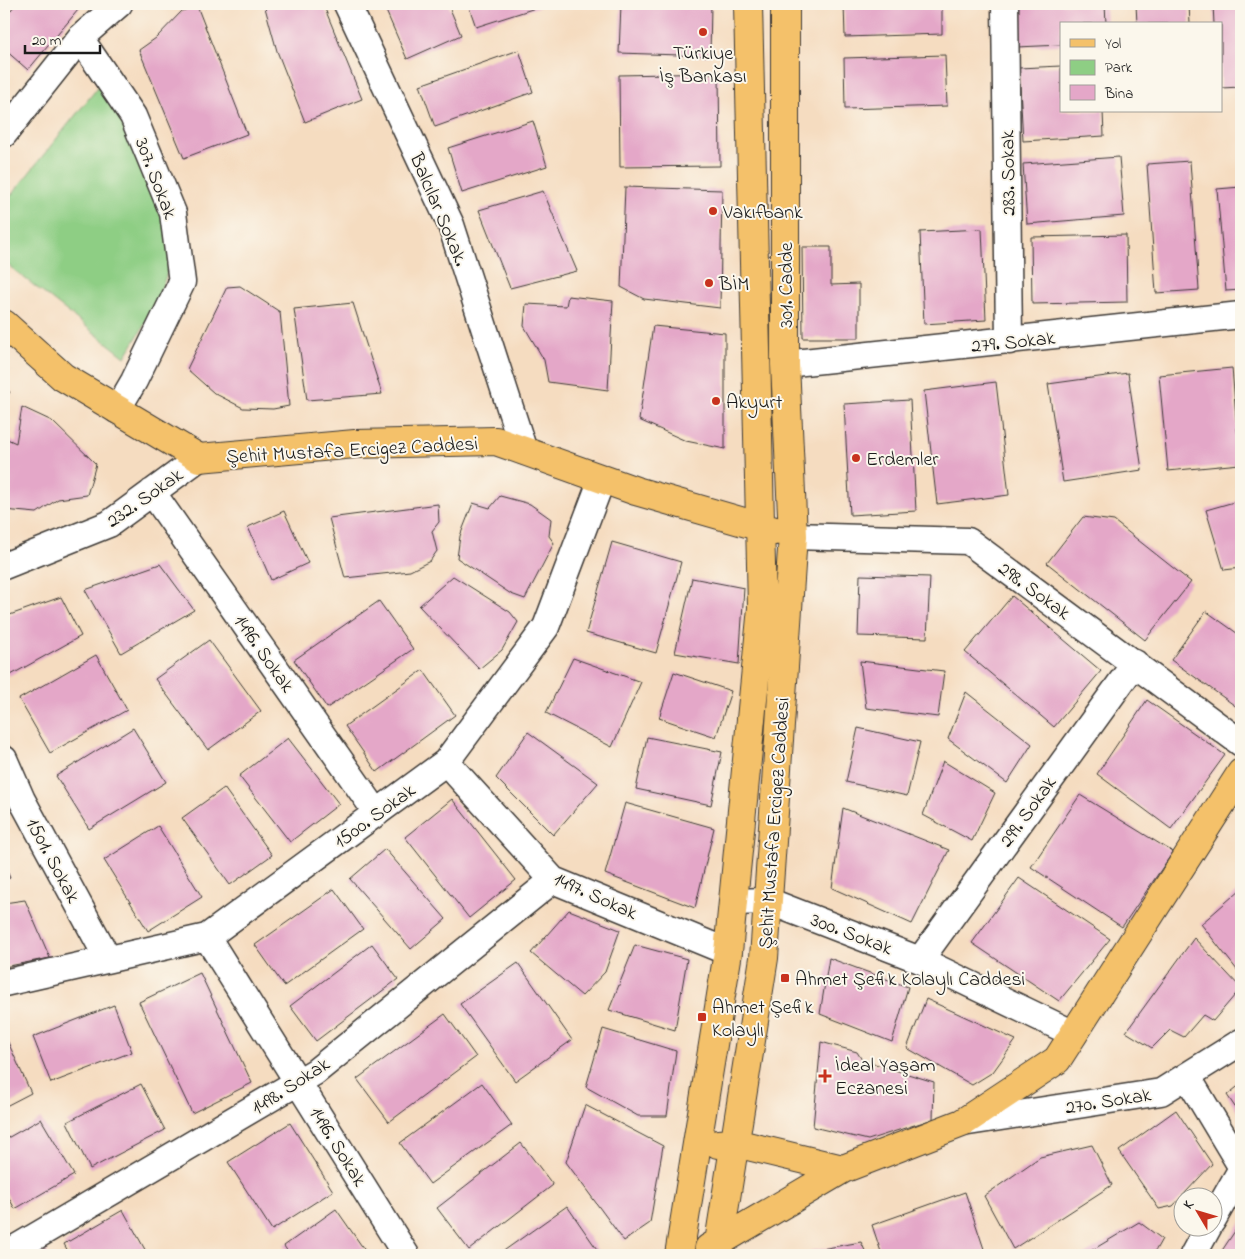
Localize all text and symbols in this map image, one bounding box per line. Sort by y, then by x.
scale bar [25,22,100,54]
legend [1060,22,1222,112]
marker: Türkiye İş Bankası [697,26,709,38]
text: 20 m [32,30,62,52]
text: Yol [1105,33,1121,55]
place label: Türkiye İş Bankası [659,40,747,92]
text: Park [1105,57,1133,79]
text: Bina [1104,83,1133,105]
street label: 283. Sokak [994,130,1025,216]
street label: 307. Sokak [126,134,184,224]
street label: Balcılar Sokak. [400,148,475,271]
place label: Vakıfbank [722,199,803,228]
marker: Vakıfbank [707,205,719,217]
street label: 301. Cadde [773,242,802,328]
place label: BİM [718,271,749,300]
marker: BİM [703,277,715,289]
street label: 279. Sokak [970,325,1057,362]
place label: Akyurt [726,389,783,418]
marker: Akyurt [710,395,722,407]
street label: Şehit Mustafa Ercigez Caddesi [226,430,479,474]
place label: Erdemler [866,446,939,475]
marker: Erdemler [850,452,862,464]
street label: 232. Sokak [101,462,190,536]
street label: 298. Sokak [991,556,1076,628]
street label: 1496. Sokak [225,609,301,700]
street label: Şehit Mustafa Ercigez Caddesi [752,696,800,950]
street label: 299. Sokak [993,771,1065,854]
street label: 1500. Sokak [328,777,423,857]
street label: 1501. Sokak [17,813,87,909]
street label: 1497. Sokak [548,866,642,929]
street label: 300. Sokak [806,906,896,964]
place label: Ahmet Şefik Kolaylı Caddesi [795,966,1025,995]
marker: Ahmet Şefik Kolaylı Caddesi [779,972,791,984]
place label: Ahmet Şefik Kolaylı [712,994,814,1046]
marker: Ahmet Şefik Kolaylı [696,1011,708,1023]
street label: 1498. Sokak [246,1051,336,1123]
place label: İdeal Yaşam Eczanesi [835,1052,936,1104]
marker: İdeal Yaşam Eczanesi [819,1070,831,1082]
street label: 270. Sokak [1063,1081,1154,1124]
street label: 1496. Sokak [301,1102,373,1193]
north arrow [1172,1186,1222,1236]
text: K [1179,1195,1200,1214]

